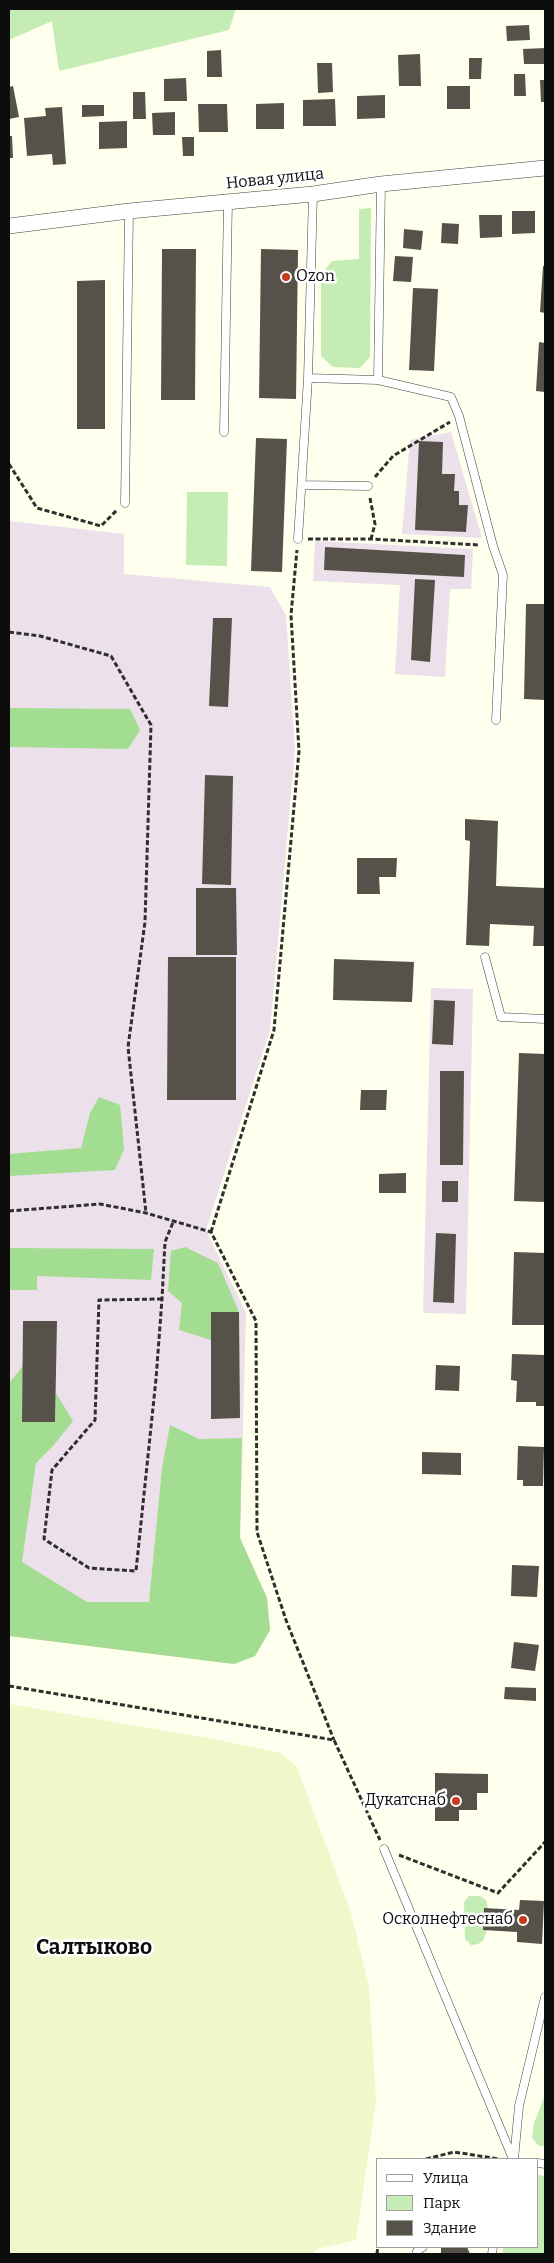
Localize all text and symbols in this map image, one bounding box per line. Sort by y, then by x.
street label: Новая улица [225,164,325,194]
place label: Ozon [296,267,335,287]
marker: Ozon [280,271,292,283]
place label: Дукатснаб [365,1791,446,1811]
marker: Дукатснаб [450,1795,462,1807]
place label: Осколнефтеснаб [382,1910,513,1930]
marker: Осколнефтеснаб [517,1914,529,1926]
district label: Салтыково [36,1935,152,1961]
legend [376,2158,539,2248]
text: Улица [423,2169,469,2187]
text: Парк [423,2194,460,2212]
text: Здание [423,2219,477,2237]

